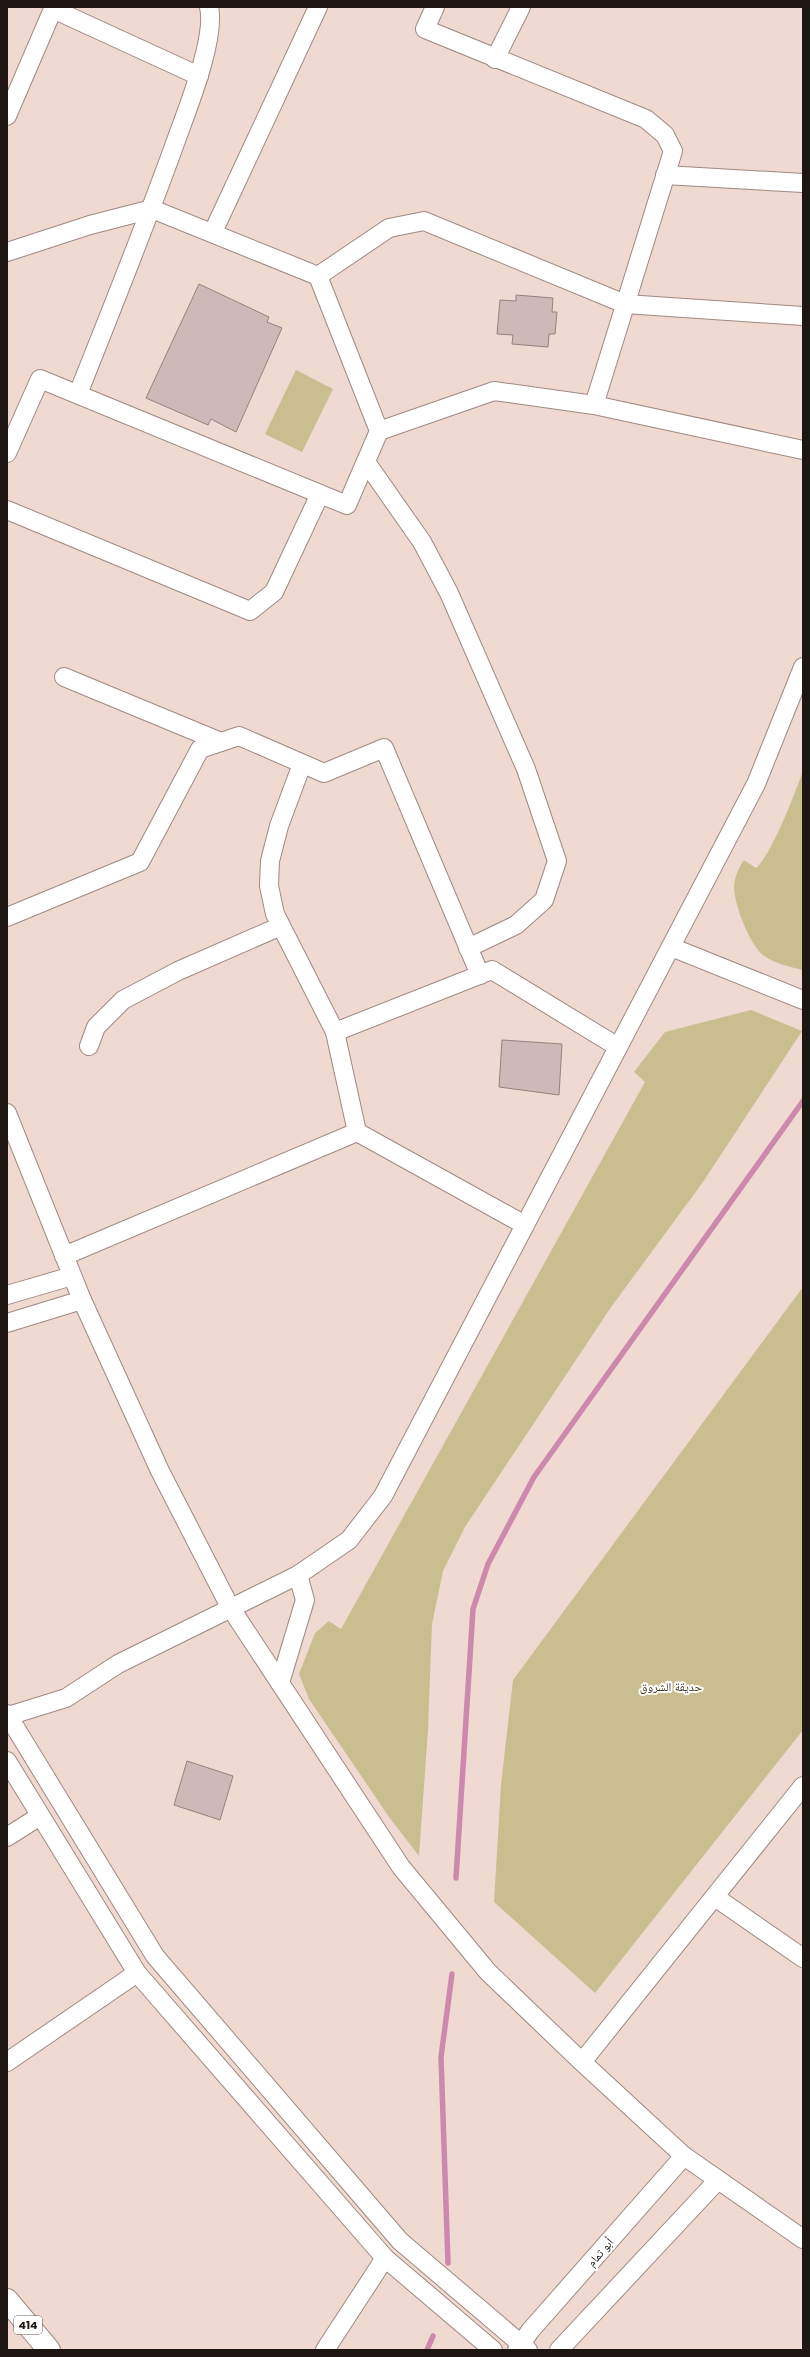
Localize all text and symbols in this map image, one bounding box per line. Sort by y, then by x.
park label: حديقة الشروق [640,1678,703,1695]
street label: أبو تمام [583,2234,617,2270]
road number: 414 [14,2316,42,2334]

